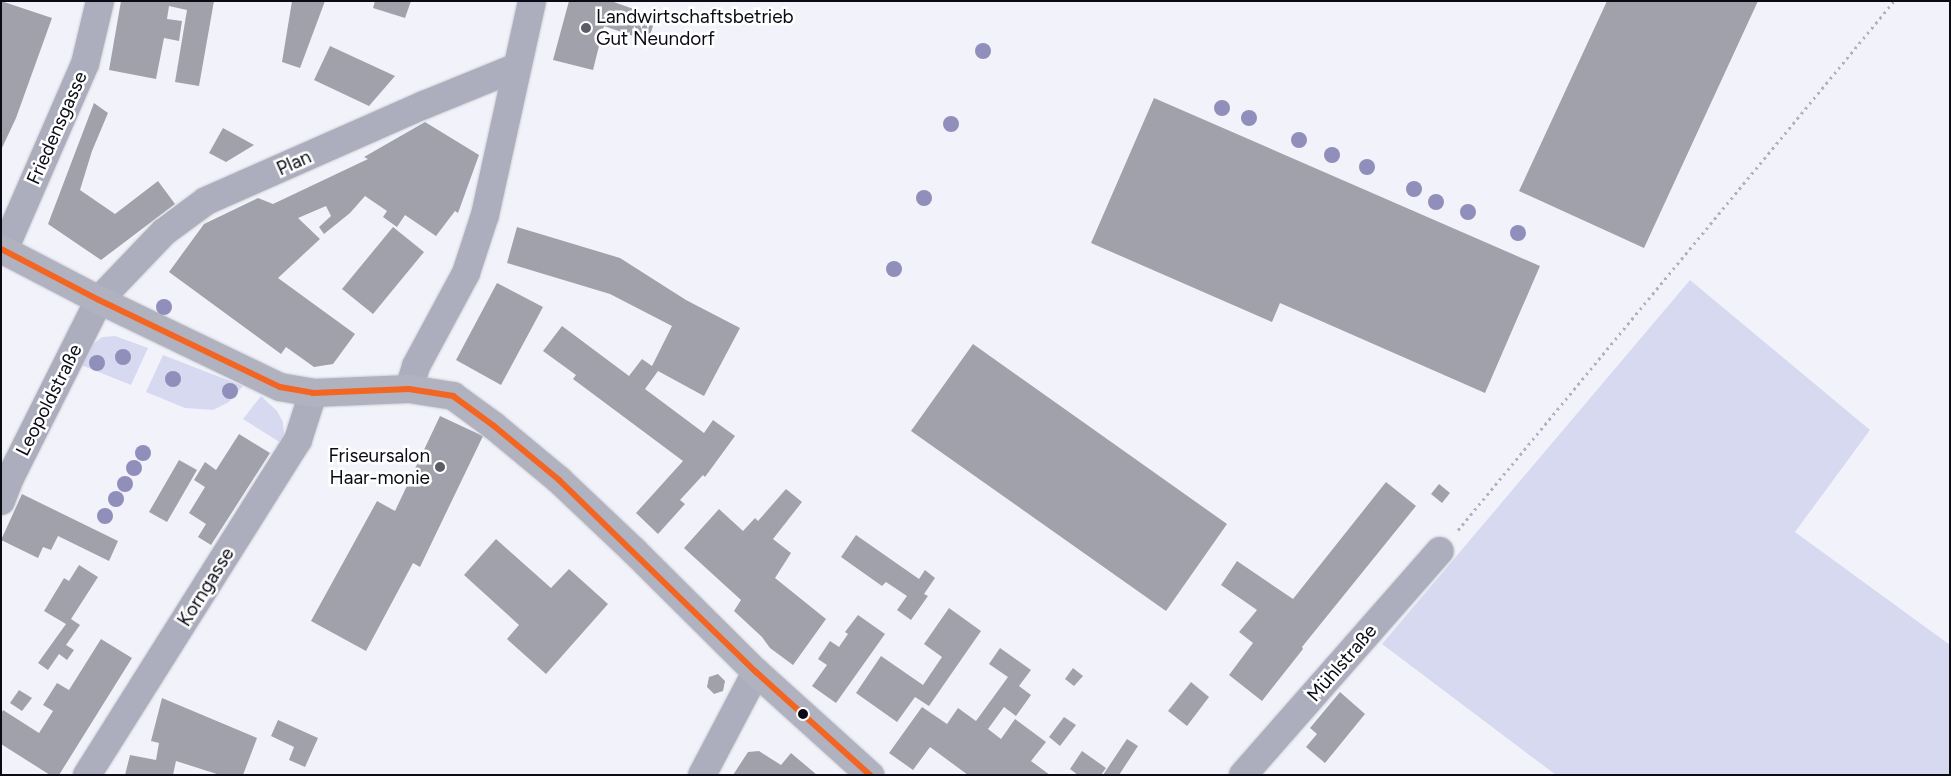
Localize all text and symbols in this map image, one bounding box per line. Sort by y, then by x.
place label: Landwirtschaftsbetrieb Gut Neundorf [596,6,794,50]
marker: Landwirtschaftsbetrieb Gut Neundorf [580,22,592,34]
street label: Friedensgasse [22,68,92,188]
street label: Plan [273,145,315,181]
street label: Leopoldstraße [11,340,87,460]
place label: Friseursalon Haar-monie [328,445,430,489]
marker: Friseursalon Haar-monie [434,461,446,473]
street label: Korngasse [173,543,239,631]
street label: Mühlstraße [1302,620,1382,706]
unlabelled marker [798,709,808,719]

